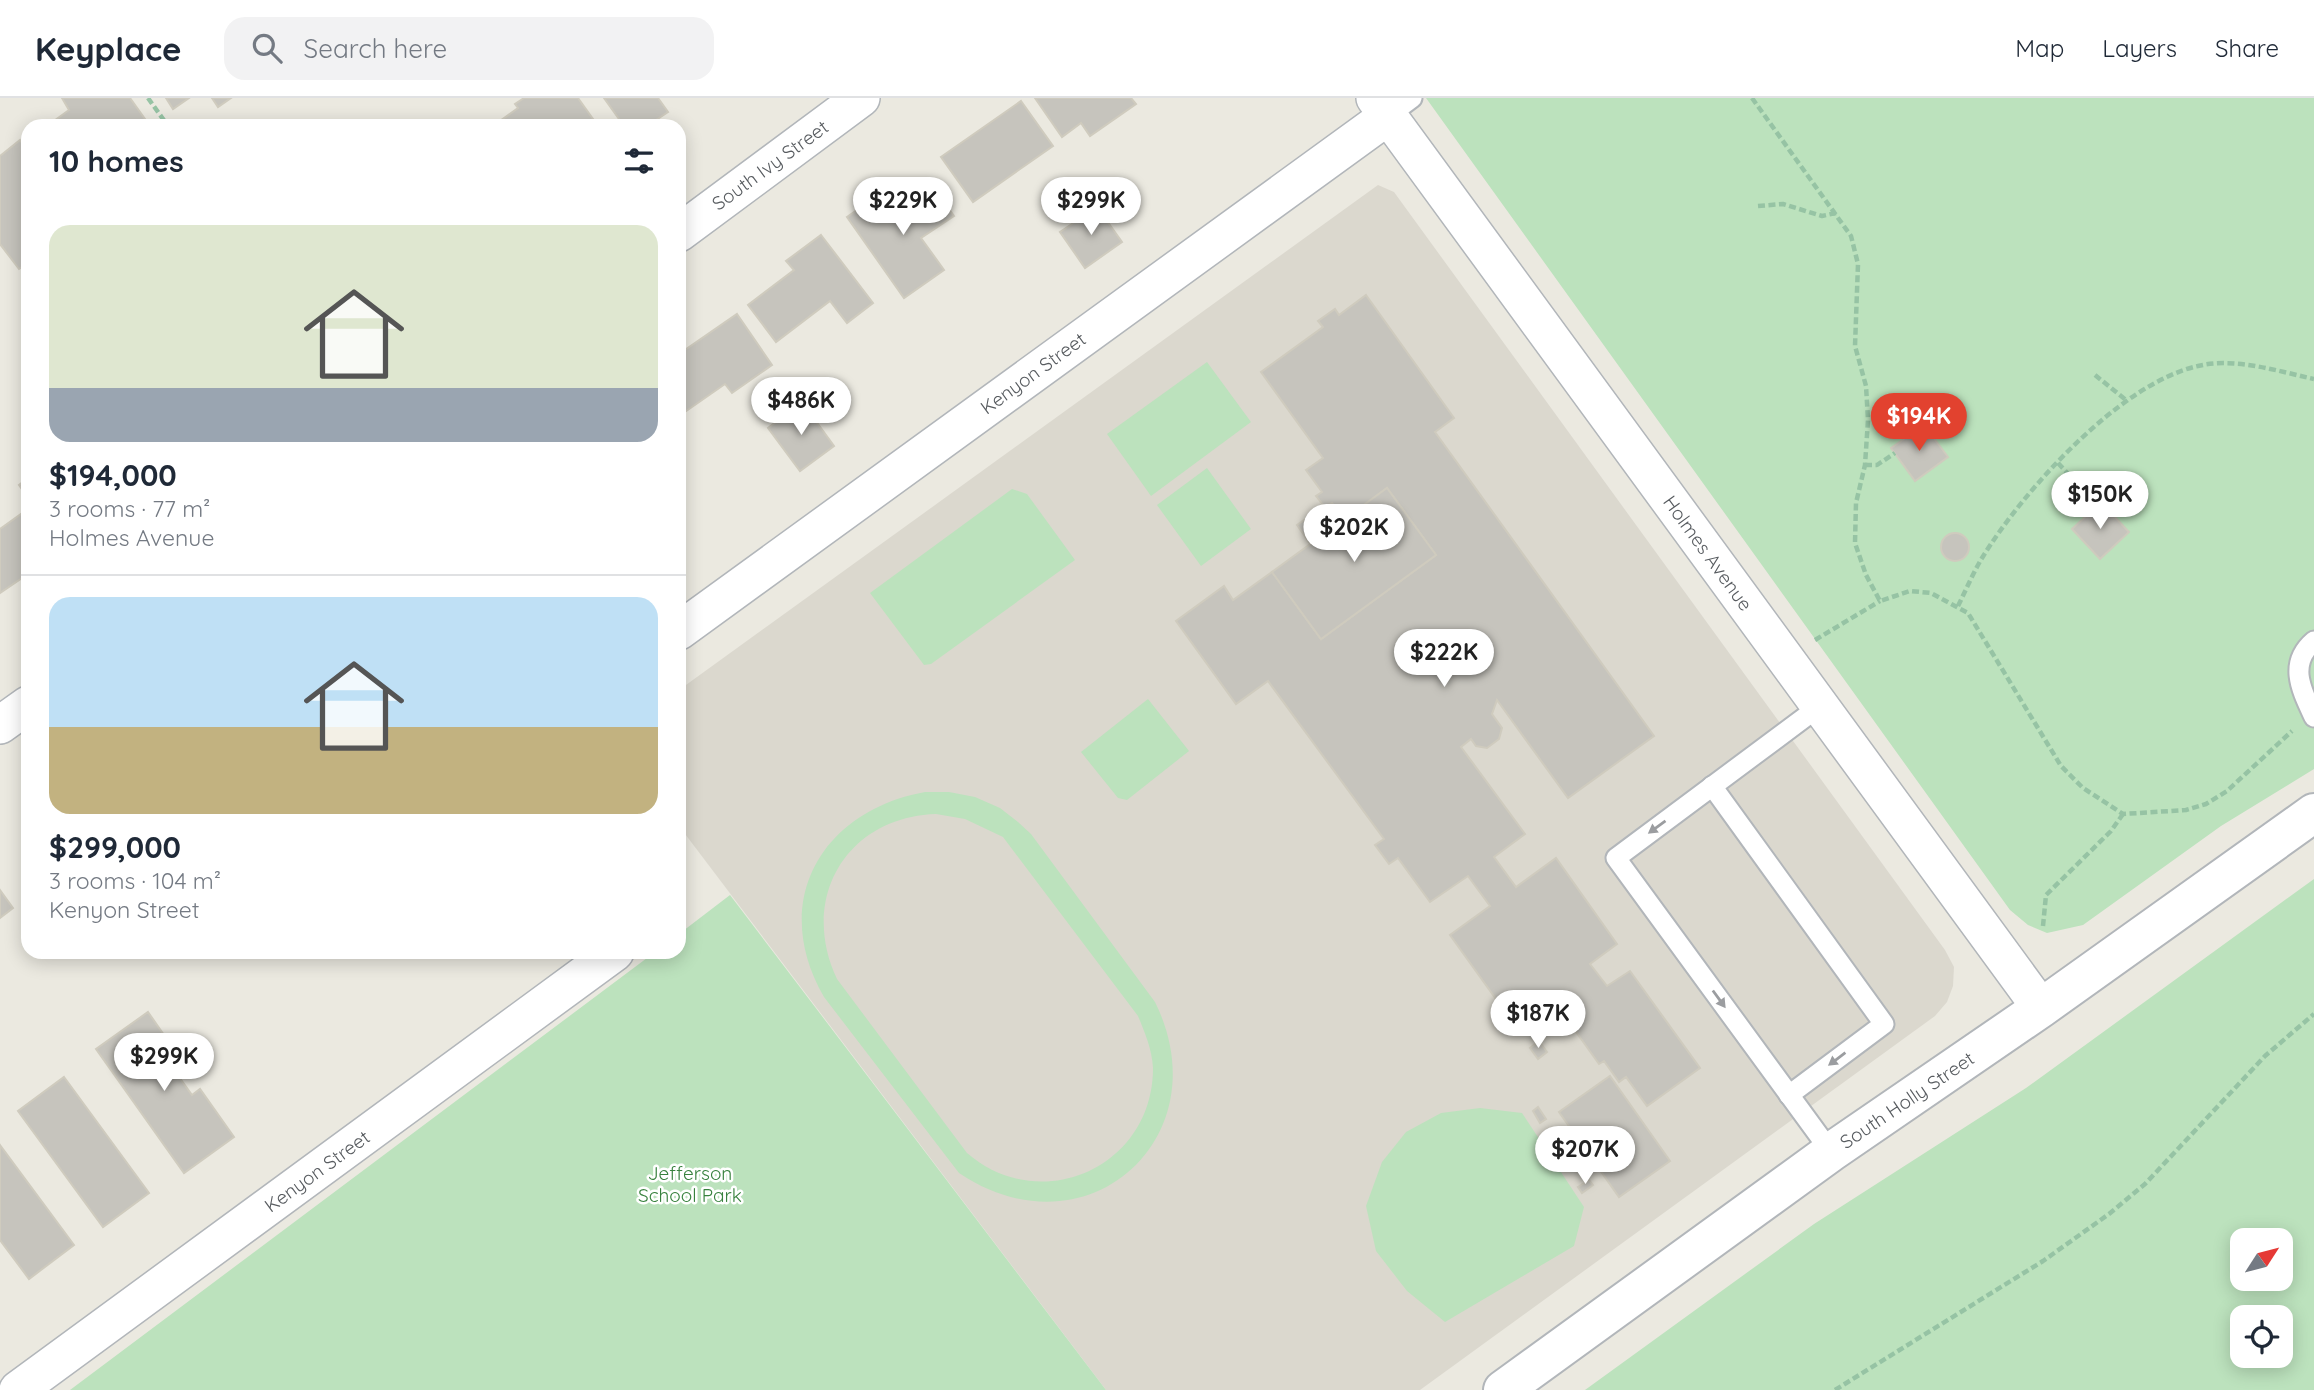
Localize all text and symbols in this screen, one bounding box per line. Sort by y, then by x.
search box [224,17,714,80]
text: Keyplace [35,28,182,69]
icon: search [248,29,286,67]
text: Search here [304,32,447,65]
text: Map [2015,33,2064,63]
text: Layers [2102,33,2177,63]
text: Share [2215,33,2279,63]
street label: South Ivy Street [707,115,833,215]
text: 10 homes [49,142,184,180]
icon: filters [620,142,658,180]
pin: $229K [854,178,952,237]
pin: $299K [1042,178,1140,237]
text: $229K [869,185,937,214]
text: $299K [1057,185,1125,214]
icon: home [291,271,417,397]
street label: Kenyon Street [976,327,1090,419]
pin: $486K [752,378,850,437]
text: $486K [767,385,835,414]
pin: $194K [1870,394,1968,453]
text: $194K [1887,401,1951,430]
text: $194,000 [49,456,177,494]
pin: $150K [2051,472,2149,531]
text: $150K [2067,479,2133,508]
street label: Holmes Avenue [1658,491,1758,615]
text: 3 rooms · 77 m² [49,494,210,523]
pin: $202K [1305,504,1403,564]
text: $202K [1319,512,1389,541]
text: Holmes Avenue [49,523,214,552]
pin: $222K [1395,630,1493,689]
text: $222K [1410,637,1478,666]
icon: home [291,643,417,769]
one-way arrow [1648,819,1666,833]
text: $299,000 [49,828,181,866]
text: 3 rooms · 104 m² [49,866,221,895]
text: Kenyon Street [49,895,200,924]
pin: $187K [1489,990,1587,1050]
one-way arrow [1712,990,1726,1008]
text: $187K [1507,998,1569,1027]
pin: $299K [115,1034,213,1093]
text: $299K [130,1041,198,1070]
street label: South Holly Street [1835,1046,1979,1154]
one-way arrow [1828,1052,1846,1067]
street label: Kenyon Street [260,1125,374,1217]
pin: $207K [1536,1126,1634,1186]
text: $207K [1551,1134,1619,1163]
park label: Jefferson School Park [638,1161,742,1207]
north arrow [2230,1228,2292,1292]
map controls [2230,1228,2293,1368]
button: locate [2230,1305,2293,1368]

